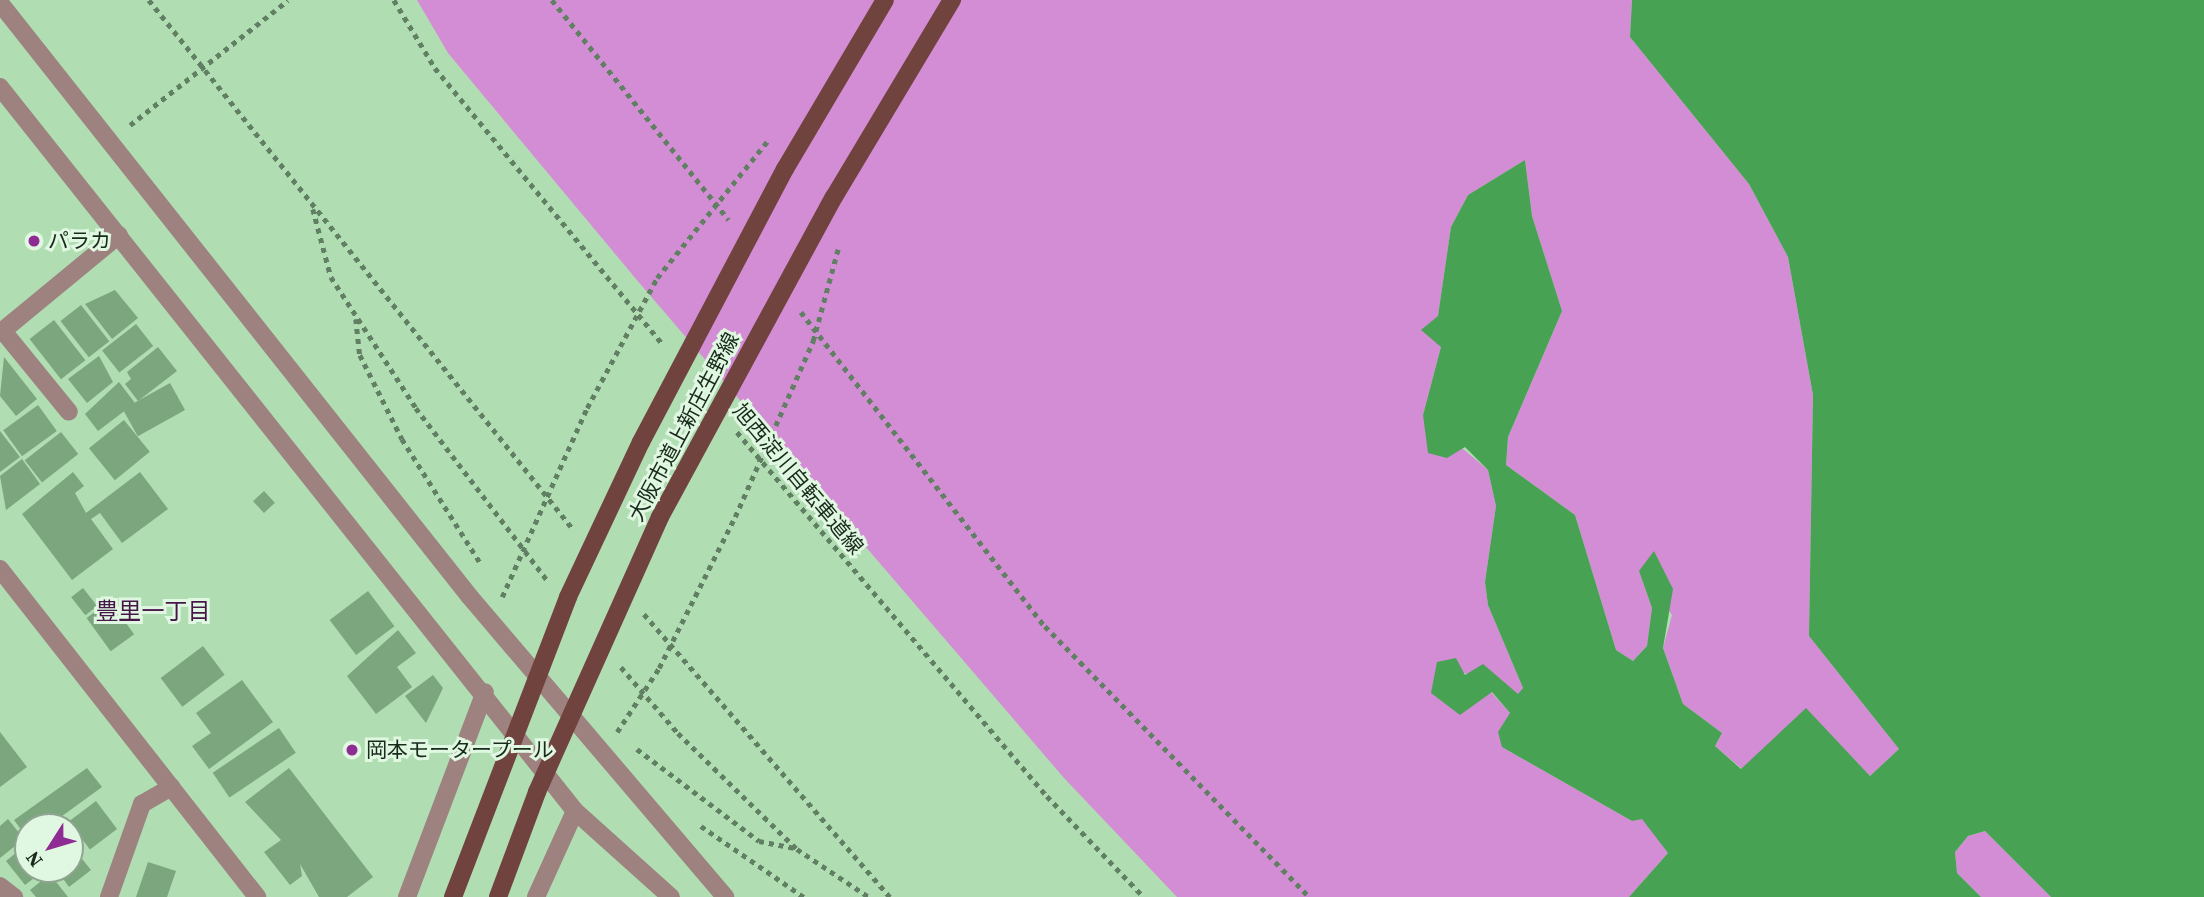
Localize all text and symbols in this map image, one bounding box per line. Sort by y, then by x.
place label: パラカ [48,228,111,254]
marker: パラカ [26,233,42,249]
street label: 大阪市道上新庄生野線 [624,328,744,526]
street label: 旭西淀川自転車道線 [728,399,868,559]
district label: 豊里一丁目 [96,597,210,625]
place label: 岡本モータープール [366,737,555,763]
marker: 岡本モータープール [344,742,360,758]
north arrow [14,813,84,883]
text: N [19,846,48,873]

